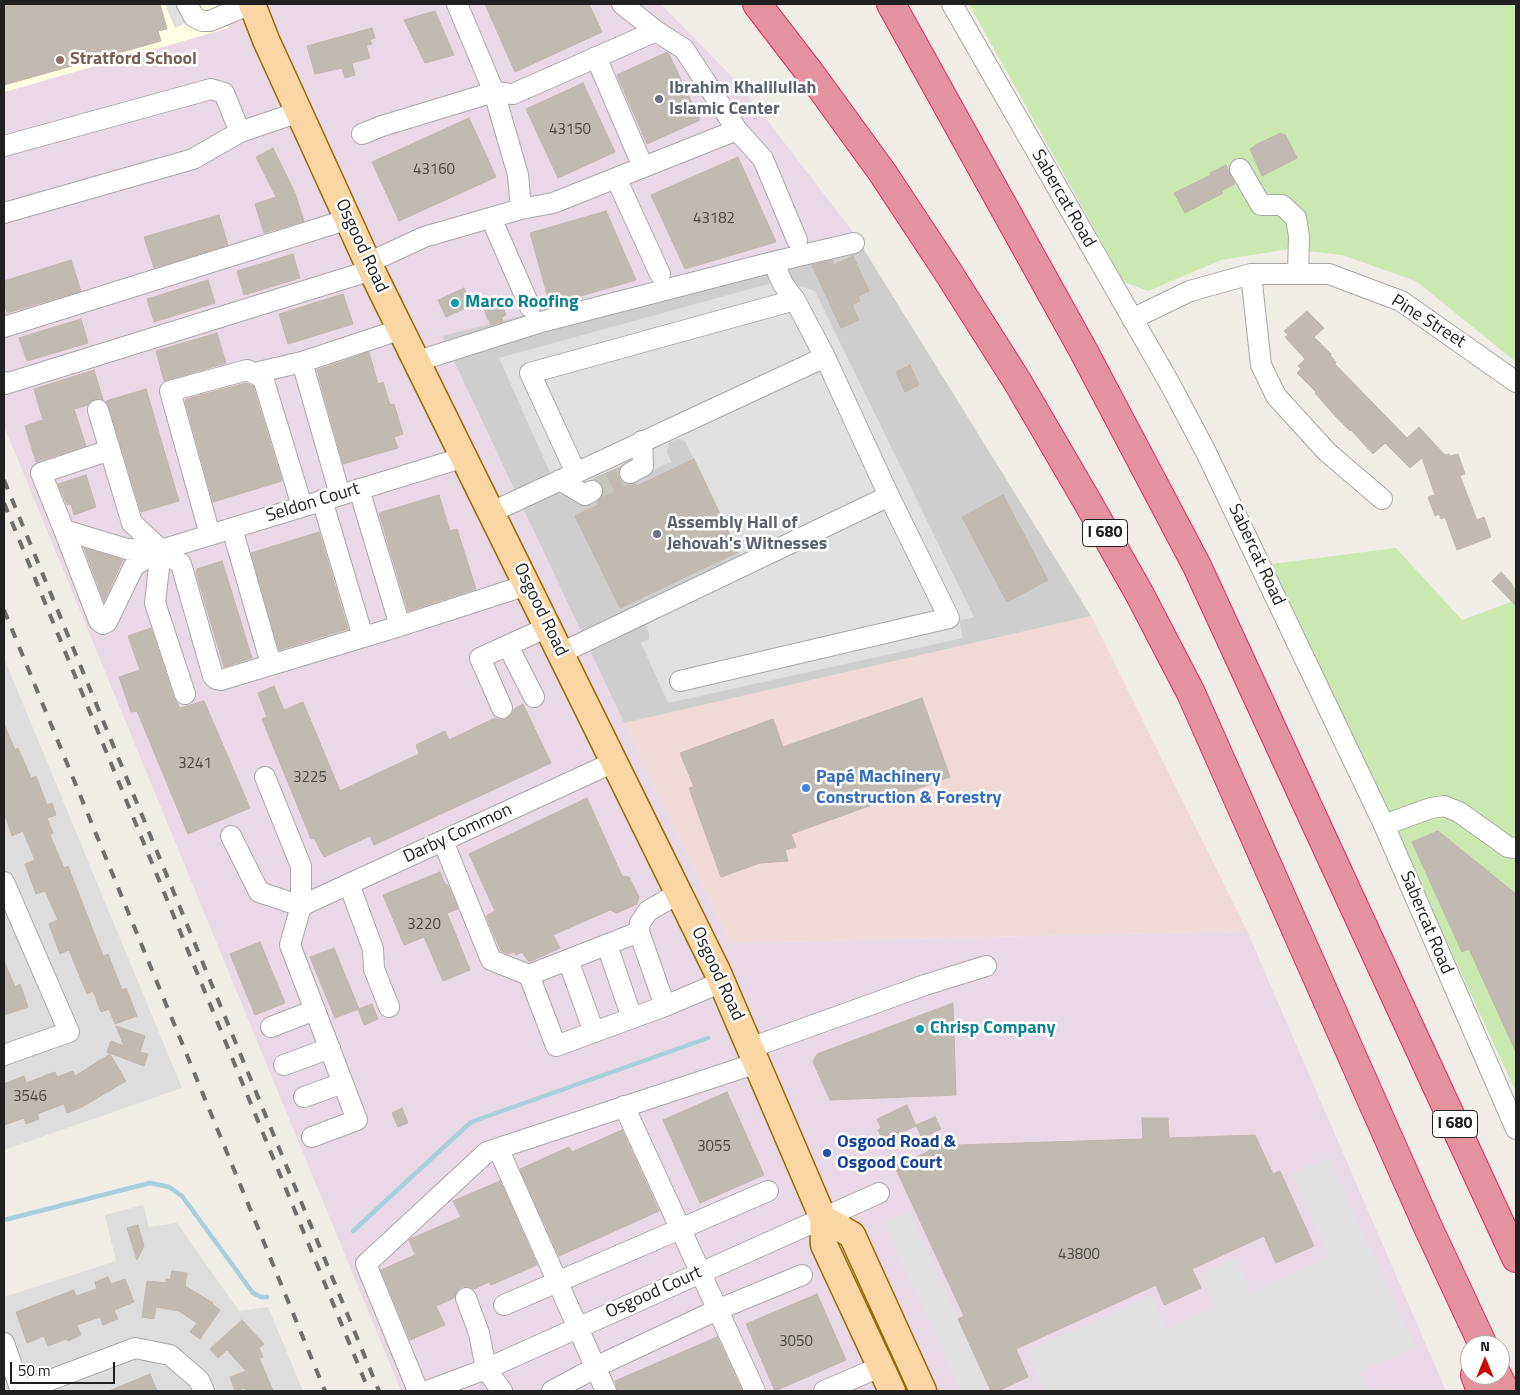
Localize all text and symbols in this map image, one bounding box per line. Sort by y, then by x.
place label: Stratford School [70,49,197,71]
marker: Stratford School [54,54,66,66]
place label: Ibrahim Khalilullah Islamic Center [669,78,817,120]
marker: Ibrahim Khalilullah Islamic Center [653,93,665,105]
house number: 43150 [549,121,591,139]
street label: Sabercat Road [1026,146,1100,252]
house number: 43160 [413,161,455,179]
street label: Osgood Road [330,196,392,296]
house number: 43182 [693,210,735,228]
street label: Pine Street [1387,291,1469,353]
place label: Marco Roofing [465,292,579,314]
marker: Marco Roofing [449,297,461,309]
street label: Seldon Court [264,479,362,527]
street label: Sabercat Road [1223,501,1289,609]
place label: Assembly Hall of Jehovah's Witnesses [667,513,827,556]
road number: I 680 [1082,520,1128,546]
marker: Assembly Hall of Jehovah's Witnesses [651,528,663,540]
street label: Osgood Road [508,560,572,660]
house number: 3241 [178,755,212,773]
place label: Papé Machinery Construction & Forestry [816,767,1002,810]
house number: 3225 [293,769,327,787]
marker: Papé Machinery Construction & Forestry [800,782,812,794]
street label: Darby Common [400,799,516,869]
street label: Sabercat Road [1395,868,1457,978]
house number: 3220 [407,916,441,934]
street label: Osgood Road [686,924,748,1024]
place label: Chrisp Company [930,1018,1055,1040]
marker: Chrisp Company [914,1023,926,1035]
house number: 3546 [13,1088,47,1106]
road number: I 680 [1432,1110,1478,1138]
place label: Osgood Road & Osgood Court [837,1132,956,1174]
house number: 3055 [697,1138,731,1156]
marker: Osgood Road & Osgood Court [821,1147,833,1159]
house number: 43800 [1058,1246,1100,1264]
street label: Osgood Court [603,1262,705,1324]
house number: 3050 [779,1333,813,1351]
north arrow [1460,1335,1510,1385]
text: N [1480,1335,1490,1356]
scale bar [12,1352,118,1384]
text: 50 m [18,1359,51,1382]

